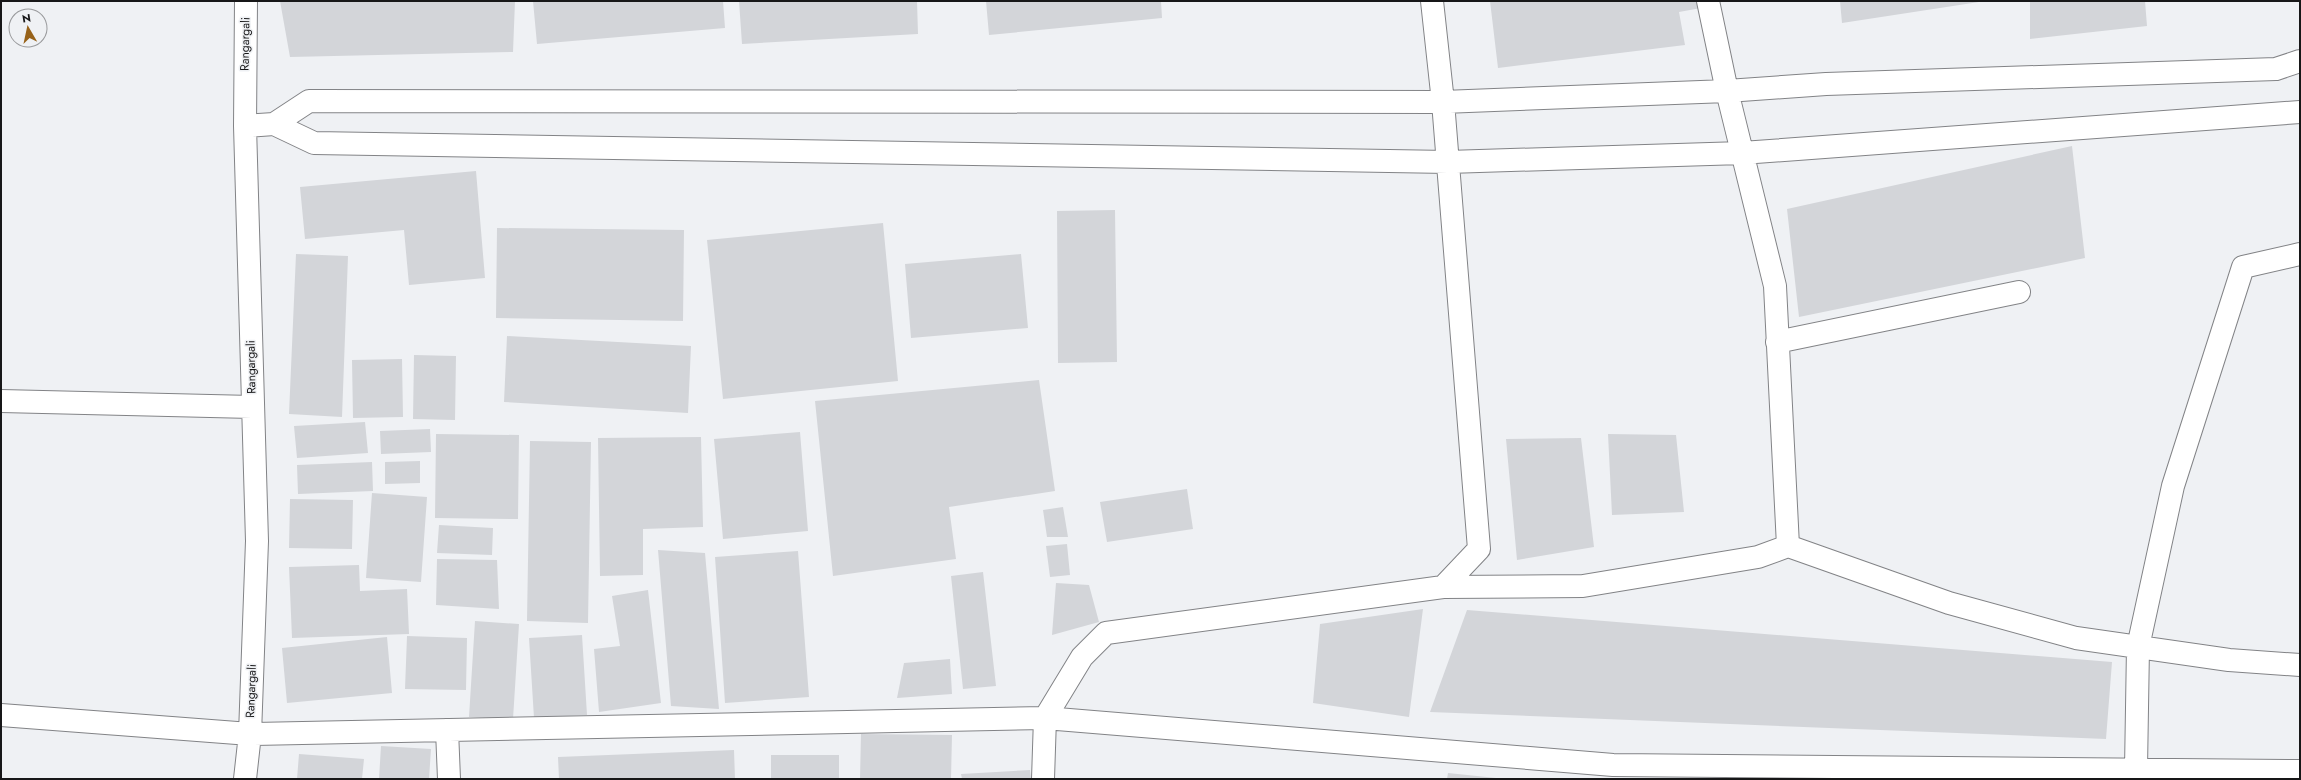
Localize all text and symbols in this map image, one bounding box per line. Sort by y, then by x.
north arrow [8,8,48,48]
text: N [21,10,32,27]
street label: Rangargali [236,17,254,71]
street label: Rangargali [242,340,260,394]
street label: Rangargali [241,664,261,718]

